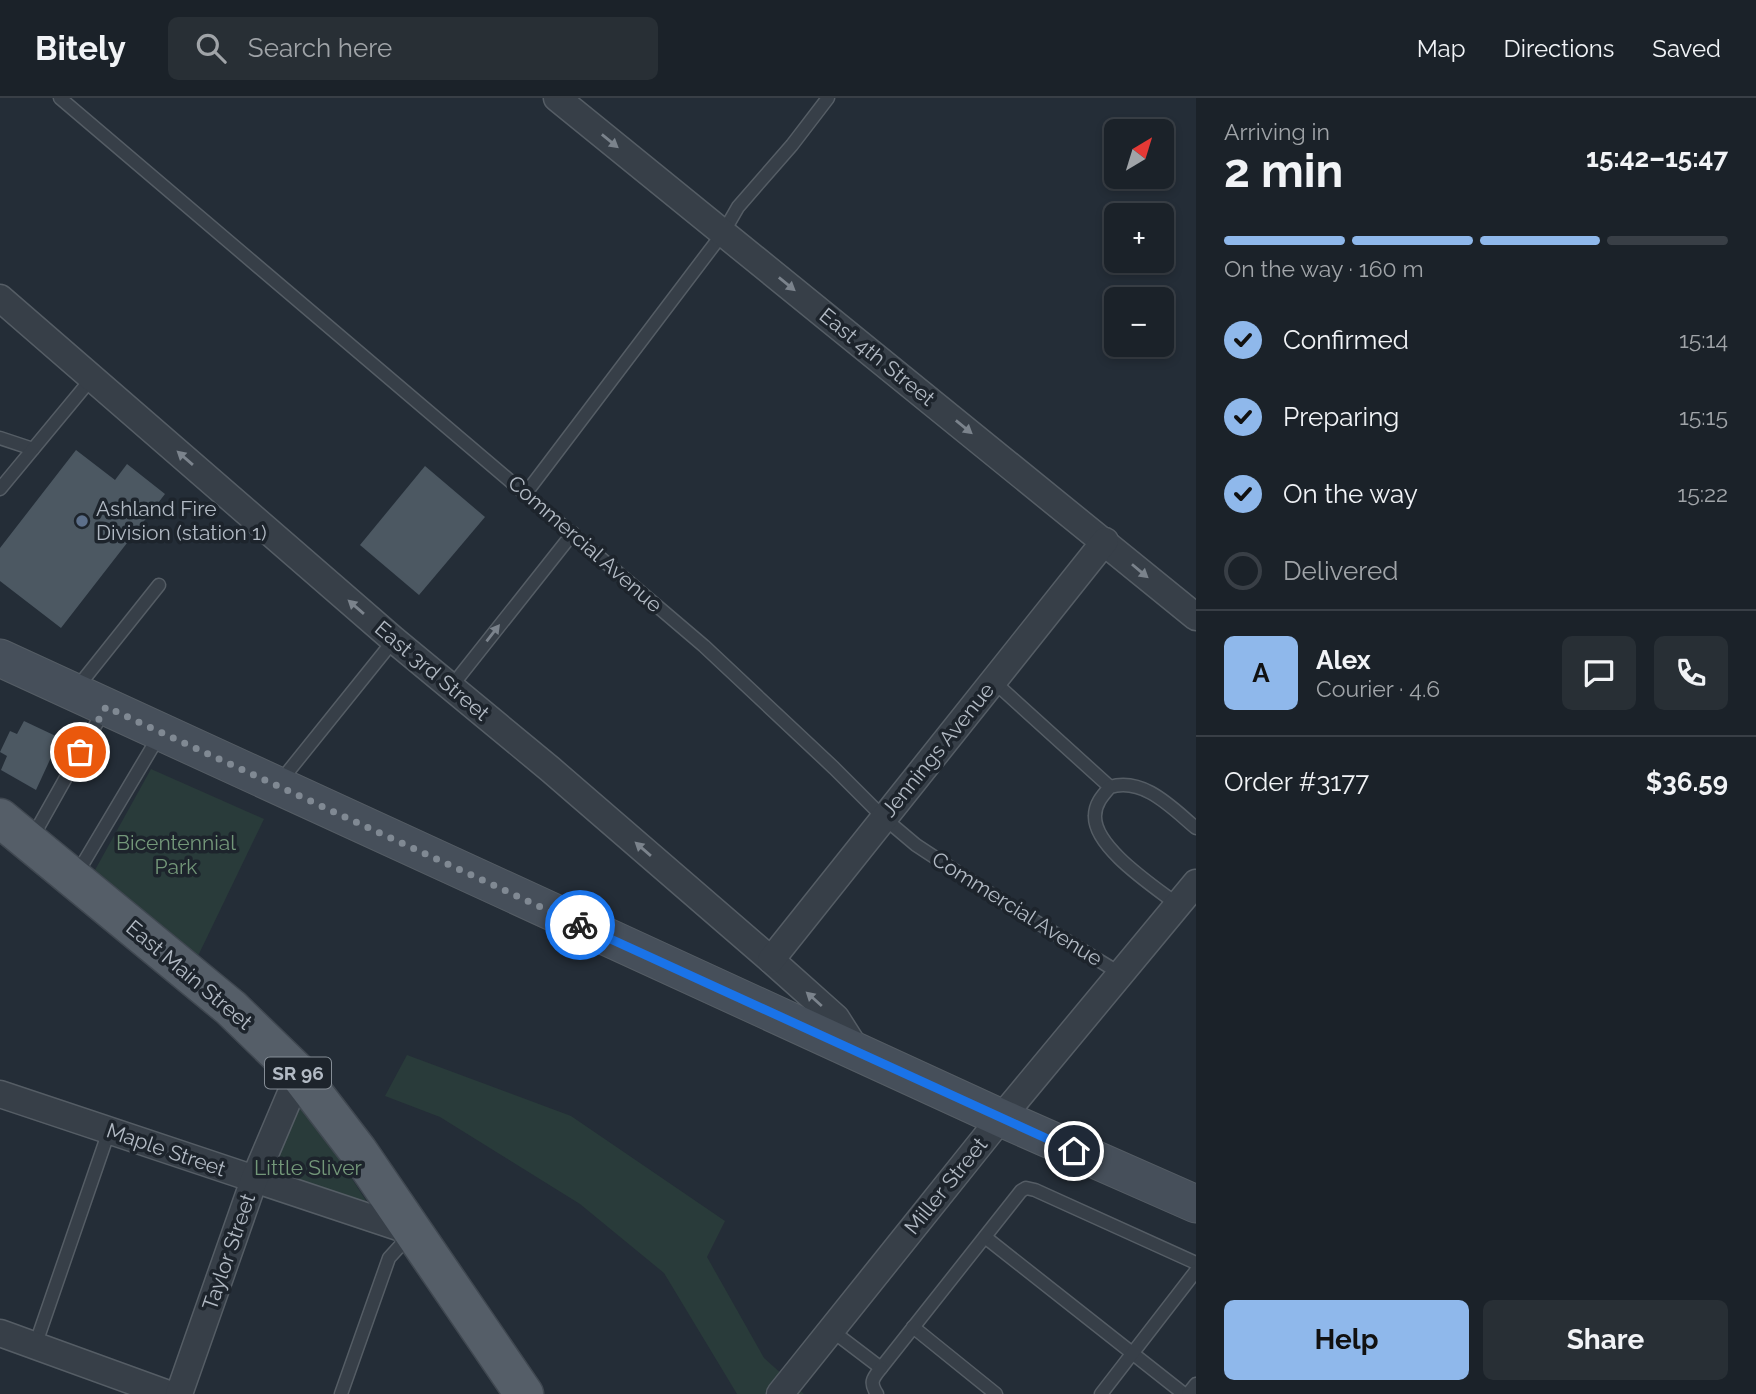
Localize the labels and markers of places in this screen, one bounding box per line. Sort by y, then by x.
place label: Ashland Fire Division (station 1) [96,496,267,545]
marker: Ashland Fire Division (station 1) [74,513,90,529]
pin [50,722,110,782]
pin [1044,1121,1104,1181]

